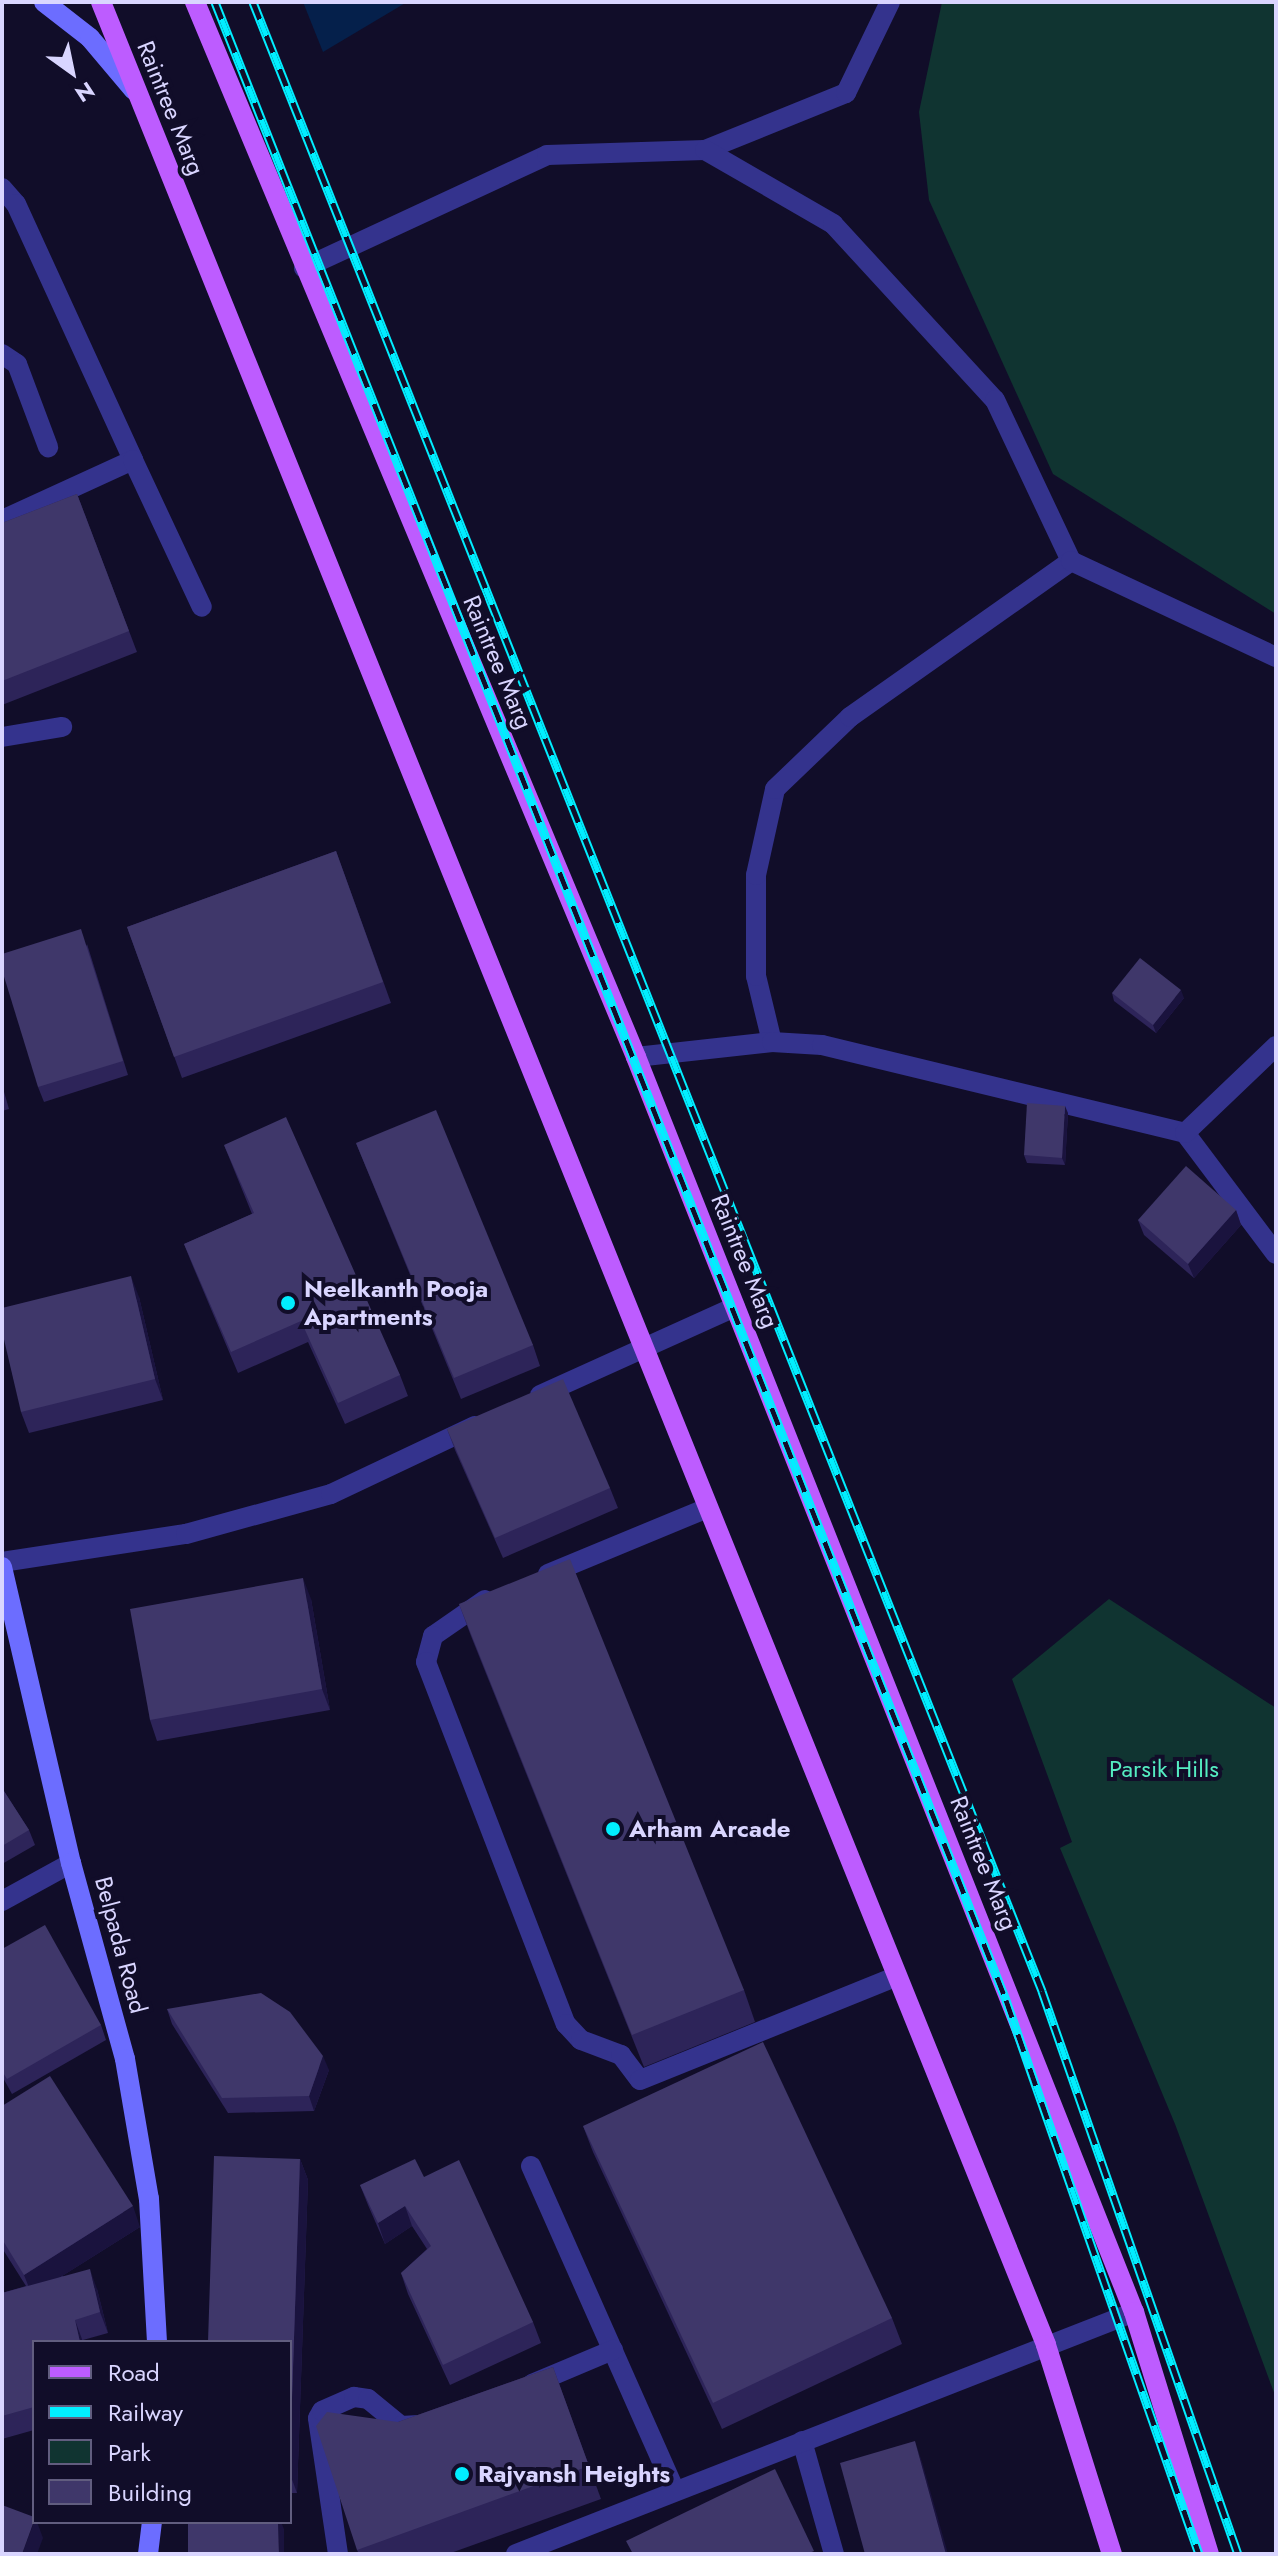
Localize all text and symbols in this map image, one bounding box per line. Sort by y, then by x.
north arrow [32,32,112,112]
street label: Raintree Marg [131,37,211,179]
text: N [69,74,101,110]
street label: Raintree Marg [457,591,539,733]
street label: Raintree Marg [705,1190,785,1332]
place label: Neelkanth Pooja Apartments [304,1275,488,1331]
marker: Neelkanth Pooja Apartments [279,1294,297,1312]
park label: Parsik Hills [1109,1755,1219,1783]
street label: Raintree Marg [944,1792,1024,1934]
place label: Arham Arcade [629,1815,790,1843]
marker: Arham Arcade [604,1820,622,1838]
street label: Belpada Road [89,1873,153,2017]
legend [32,2340,292,2524]
text: Road [108,2355,160,2390]
text: Railway [108,2395,183,2430]
text: Park [108,2435,151,2470]
place label: Rajvansh Heights [478,2460,670,2488]
marker: Rajvansh Heights [453,2465,471,2483]
text: Building [108,2475,192,2510]

